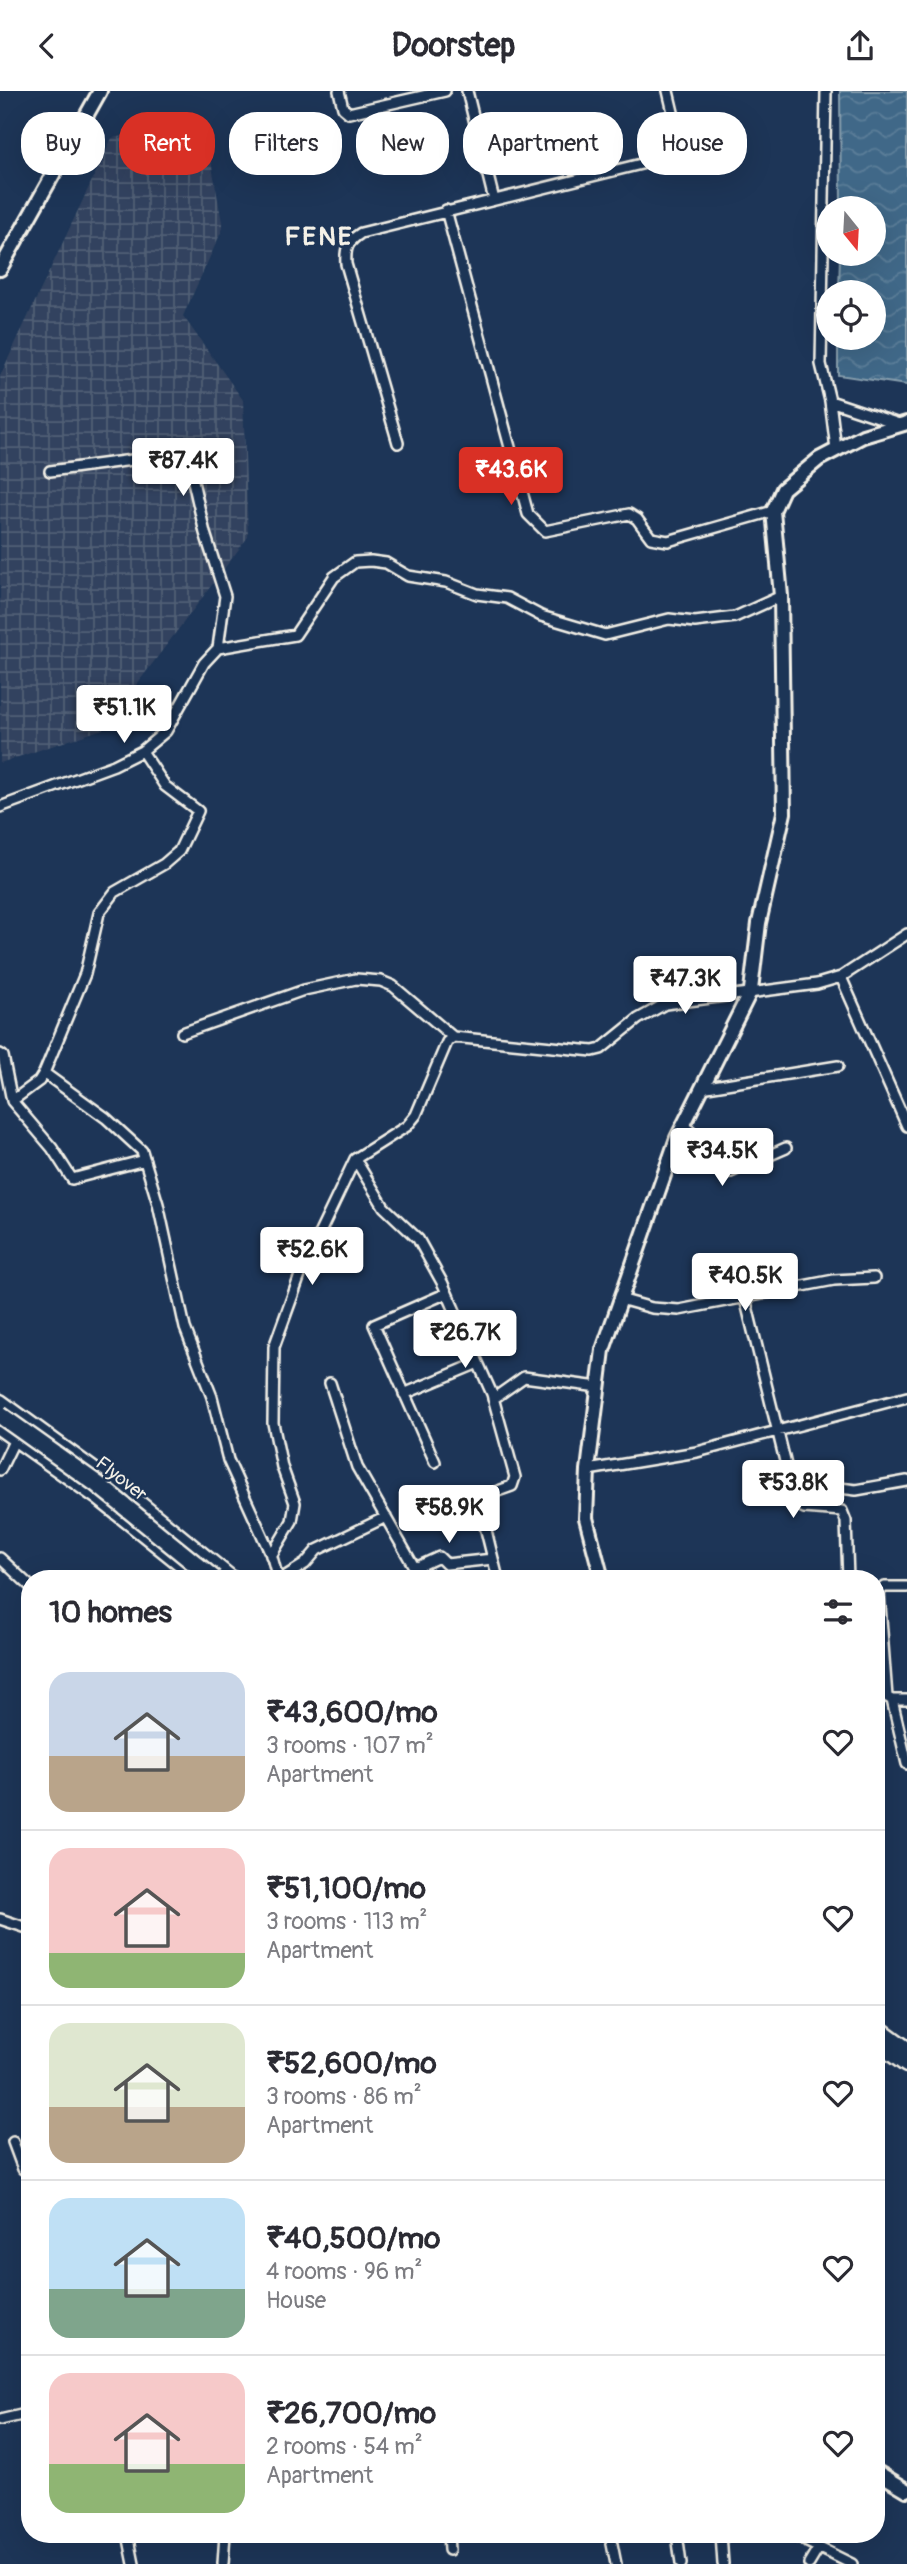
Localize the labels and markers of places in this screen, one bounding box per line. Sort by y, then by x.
pin: ₹87.4K [126,439,240,498]
pin: ₹43.6K [454,447,568,507]
pin: ₹51.1K [67,685,181,745]
pin: ₹47.3K [628,957,742,1016]
pin: ₹34.5K [665,1129,779,1188]
pin: ₹52.6K [255,1227,369,1287]
pin: ₹40.5K [688,1253,802,1313]
pin: ₹26.7K [408,1311,522,1370]
pin: ₹53.8K [736,1461,850,1520]
pin: ₹58.9K [392,1485,506,1545]

